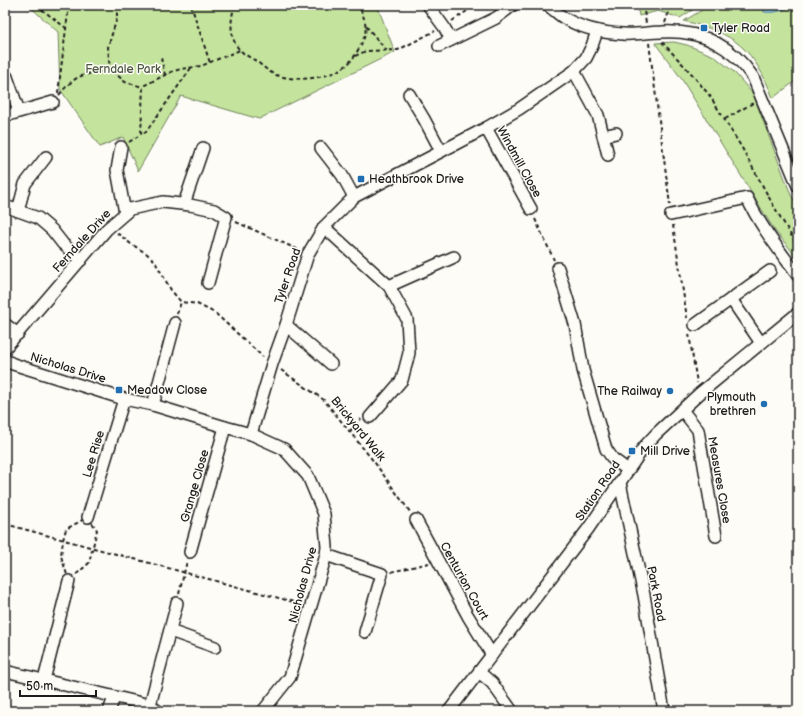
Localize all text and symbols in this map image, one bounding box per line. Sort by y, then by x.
place label: Tyler Road [712,21,770,36]
marker: Tyler Road [699,23,709,33]
park label: Ferndale Park [85,62,161,77]
street label: Windmill Close [493,124,545,200]
place label: Heathbrook Drive [369,172,464,187]
marker: Heathbrook Drive [356,174,366,184]
street label: Ferndale Drive [50,206,114,276]
street label: Tyler Road [271,246,305,306]
street label: Nicholas Drive [28,349,108,387]
place label: Meadow Close [127,383,207,398]
place label: The Railway [597,384,663,399]
marker: Meadow Close [114,385,124,395]
marker: The Railway [665,386,675,396]
place label: Plymouth brethren [707,390,756,419]
street label: Brickyard Walk [327,394,389,465]
marker: Plymouth brethren [759,399,769,409]
street label: Lee Rise [80,429,108,479]
street label: Measures Close [704,435,734,525]
place label: Mill Drive [640,444,690,459]
marker: Mill Drive [627,446,637,456]
street label: Grange Close [177,448,213,524]
street label: Station Road [572,458,624,524]
street label: Centurion Court [436,539,492,623]
street label: Nicholas Drive [286,545,320,625]
street label: Park Road [643,565,669,623]
scale bar [20,672,96,698]
text: 50 m [26,679,53,694]

